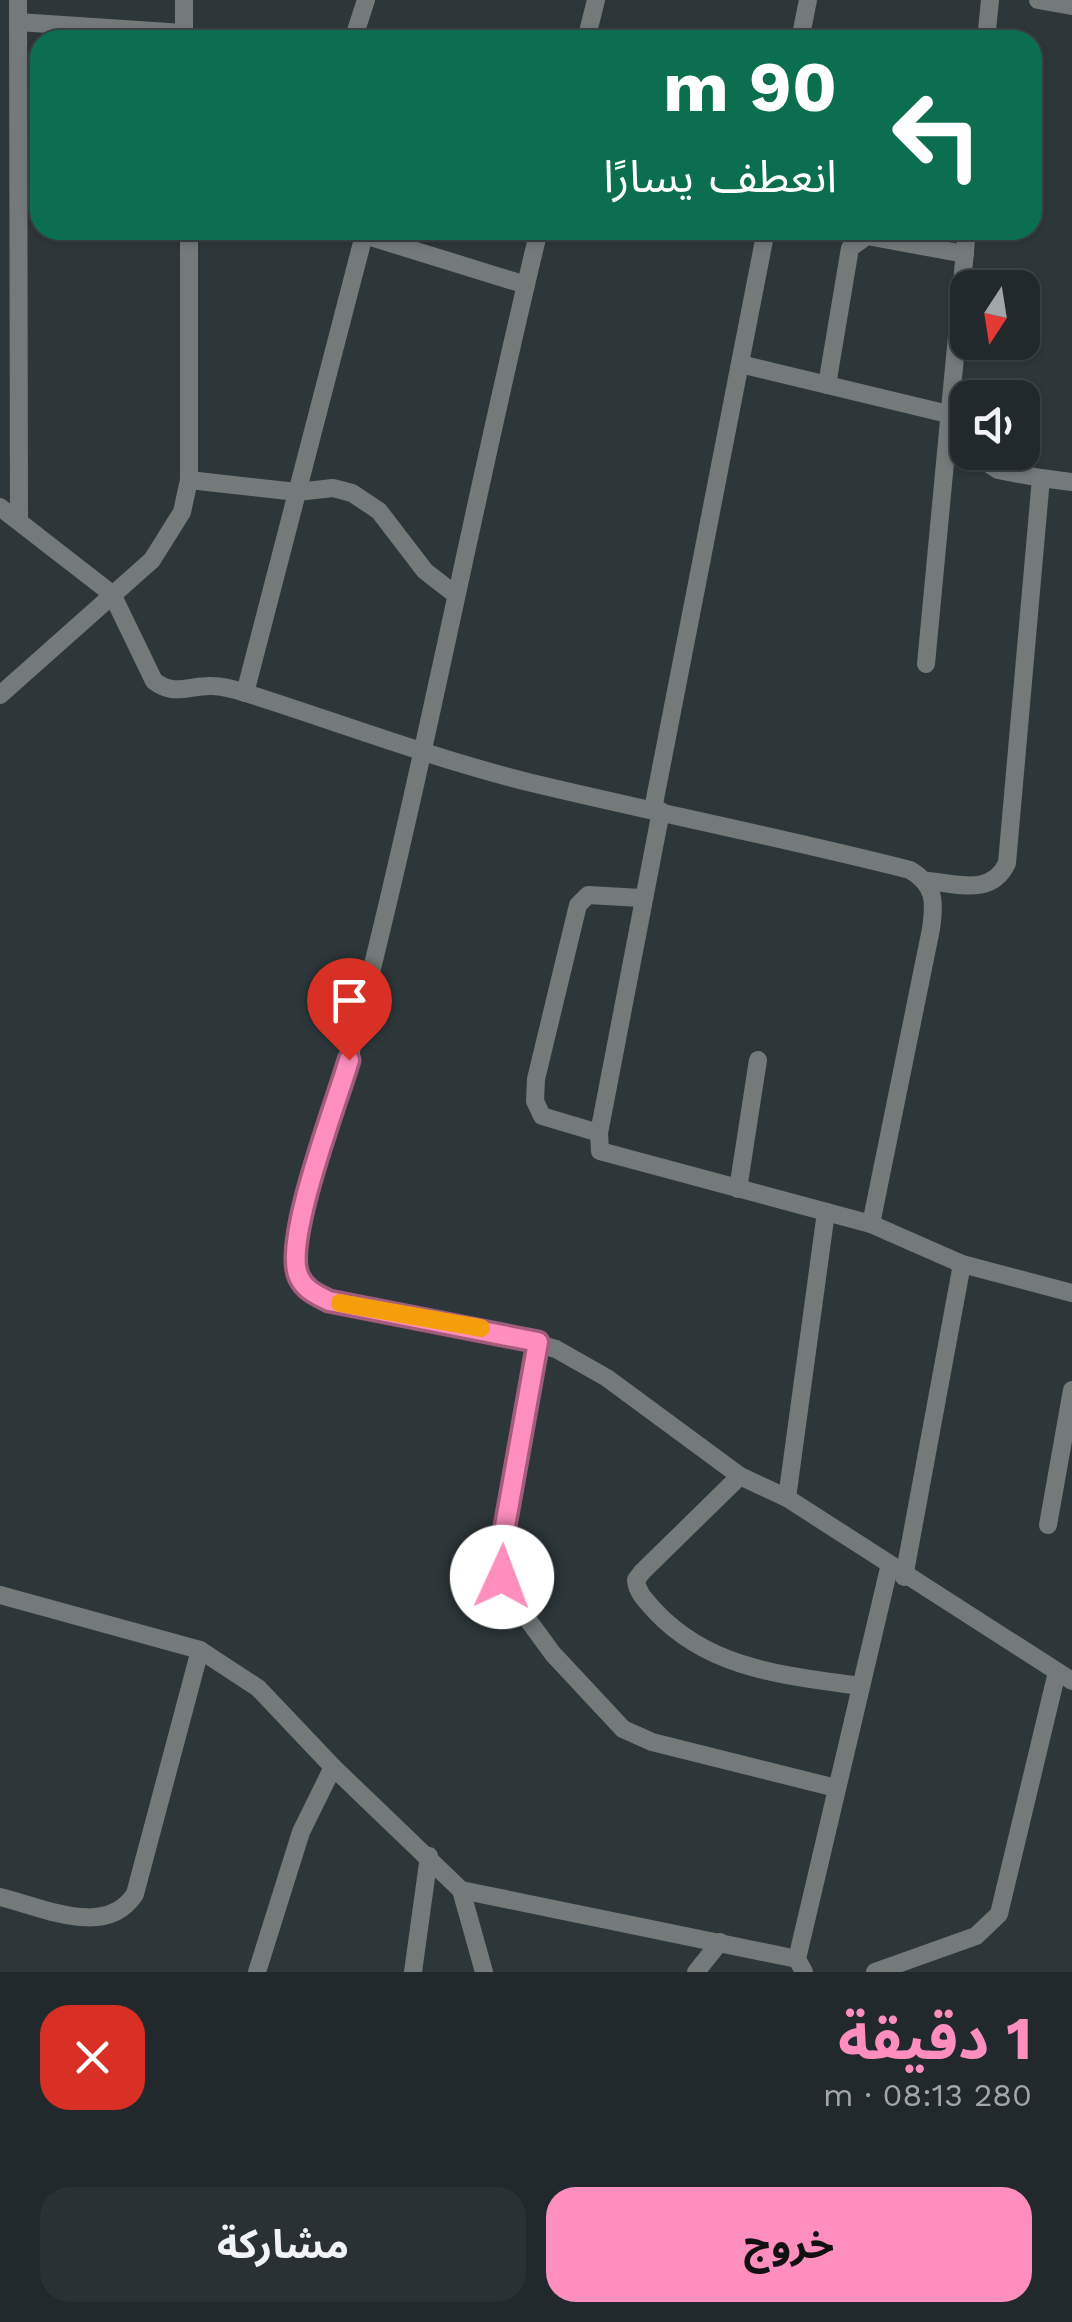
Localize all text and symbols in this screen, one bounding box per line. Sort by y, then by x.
text: 90 m [663,46,837,128]
icon: left [872,70,1002,200]
text: انعطف يسارًا [603,150,837,203]
north arrow [950,270,1040,360]
map controls [950,270,1040,470]
button: sound [950,380,1040,470]
pin [307,958,392,1061]
icon: arrive [322,973,377,1028]
position arrow [450,1525,554,1629]
text: 1 دقيقة [838,2003,1032,2074]
button: close [40,2005,145,2110]
text: 280 m · 08:13 [823,2076,1032,2114]
button: مشاركة [40,2187,526,2302]
button: خروج [546,2187,1032,2302]

